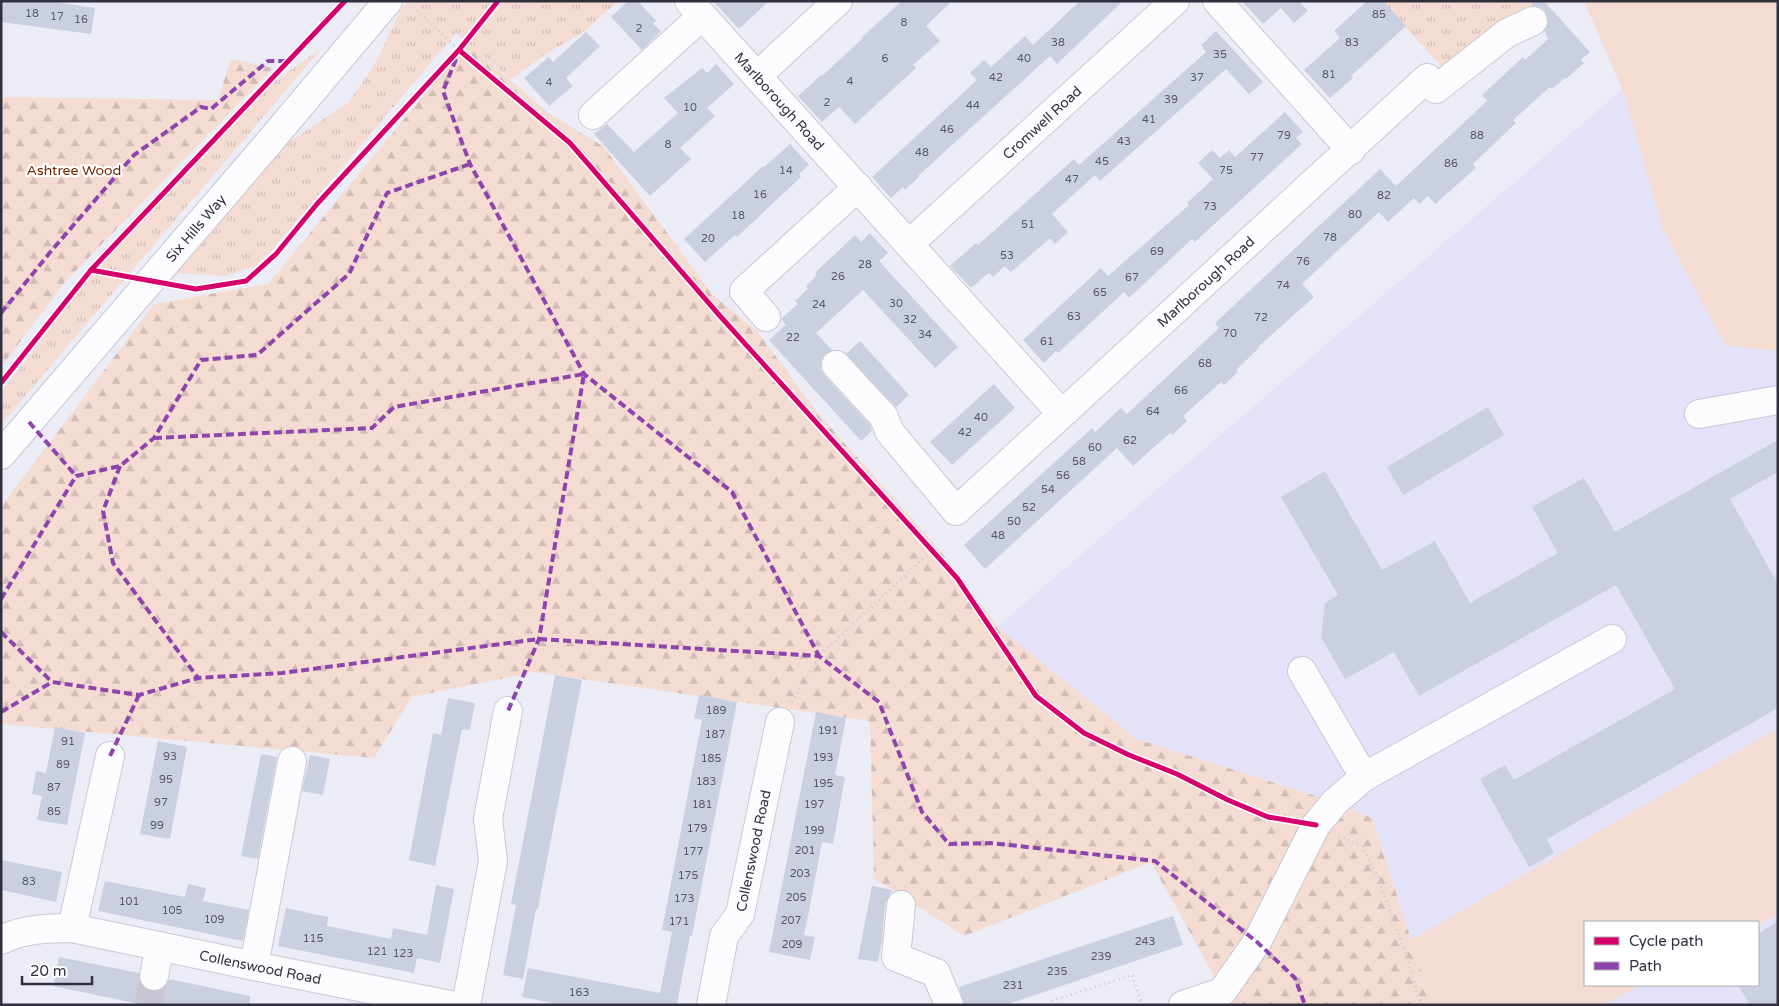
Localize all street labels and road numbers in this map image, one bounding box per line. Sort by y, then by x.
street label: Marlborough Road [731,49,828,154]
street label: Cromwell Road [999,83,1085,163]
street label: Six Hills Way [162,191,230,266]
street label: Marlborough Road [1154,233,1258,331]
street label: Collenswood Road [733,788,775,913]
street label: Collenswood Road [198,947,323,988]

